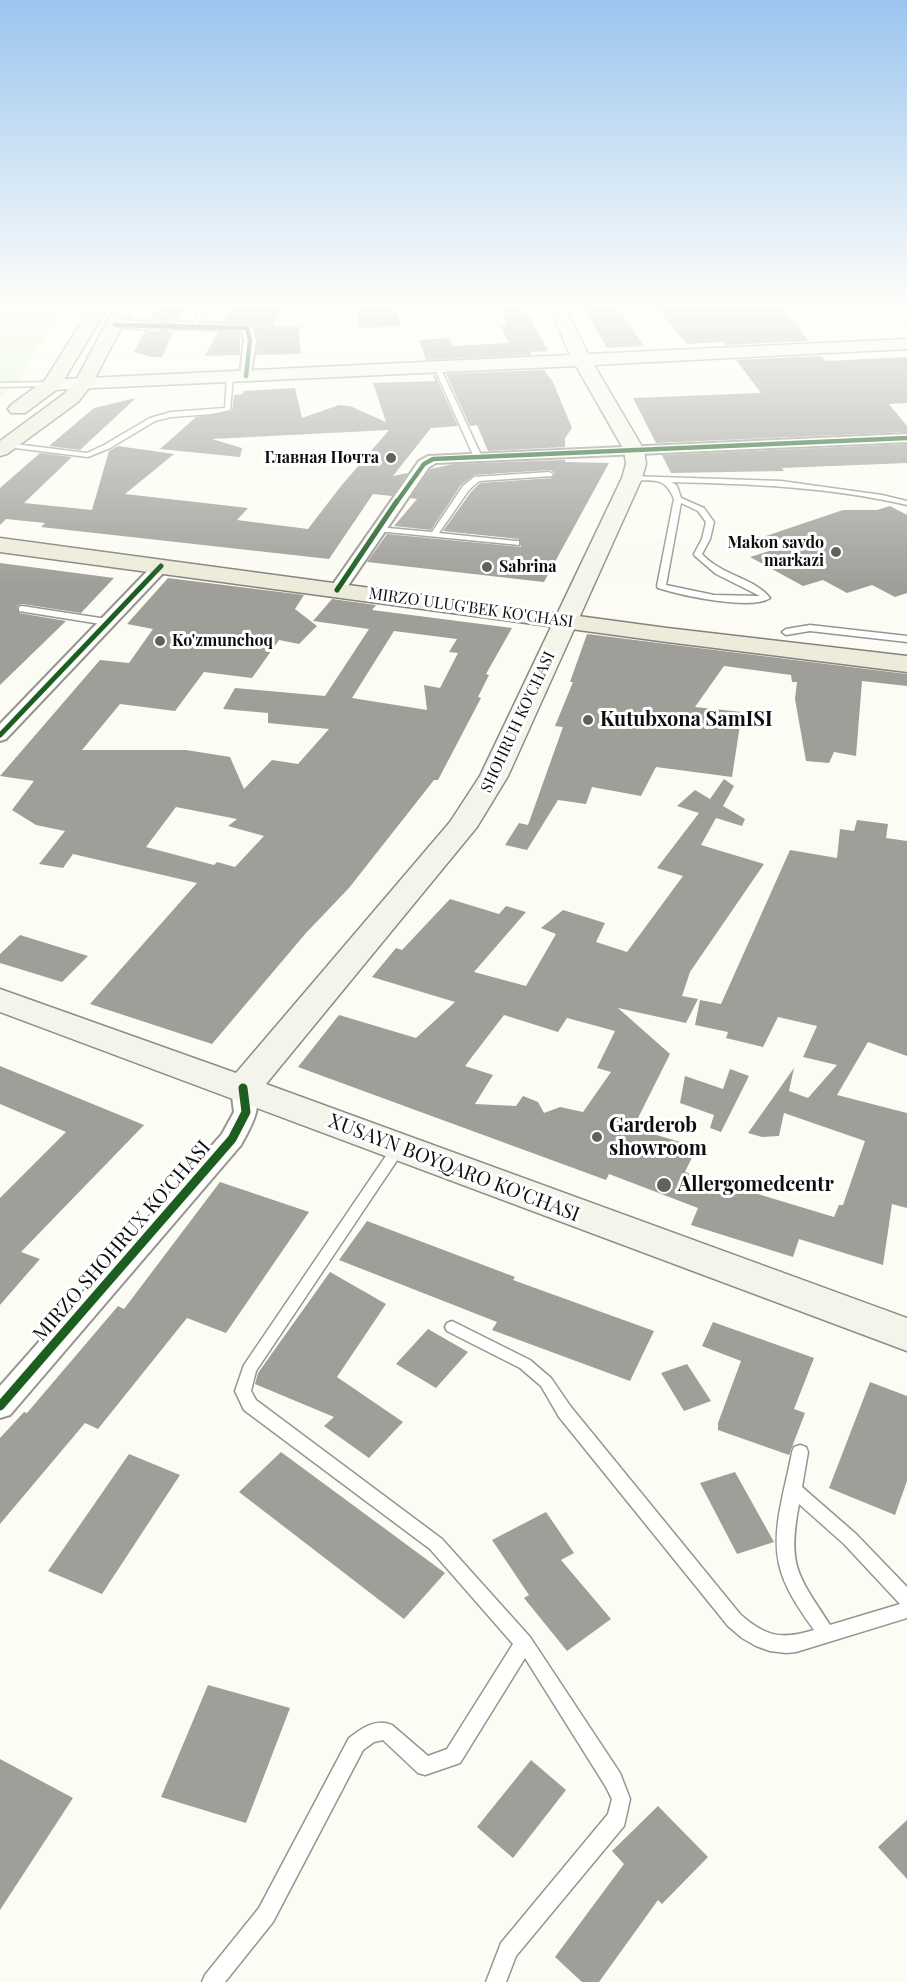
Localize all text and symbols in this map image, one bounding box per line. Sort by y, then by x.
place label: Главная Почта [264,448,379,468]
marker: Главная Почта [384,451,398,465]
place label: Makon savdo markazi [727,533,824,571]
marker: Makon savdo markazi [829,545,843,559]
place label: Sabrina [499,557,557,577]
marker: Sabrina [480,560,494,574]
street label: MIRZO ULUG'BEK KO'CHASI [367,584,575,632]
place label: Ko'zmunchoq [172,631,273,651]
marker: Ko'zmunchoq [153,634,167,648]
street label: SHOHRUH KO'CHASI [477,648,559,796]
place label: Kutubxona SamISI [600,708,772,732]
marker: Kutubxona SamISI [581,713,595,727]
street label: XUSAYN BOYQARO KO'CHASI [325,1109,583,1227]
place label: Garderob showroom [609,1114,707,1161]
marker: Garderob showroom [590,1130,604,1144]
street label: MIRZO SHOHRUX KO'CHASI [28,1136,216,1346]
place label: Allergomedcentr [678,1173,834,1197]
marker: Allergomedcentr [655,1176,673,1194]

